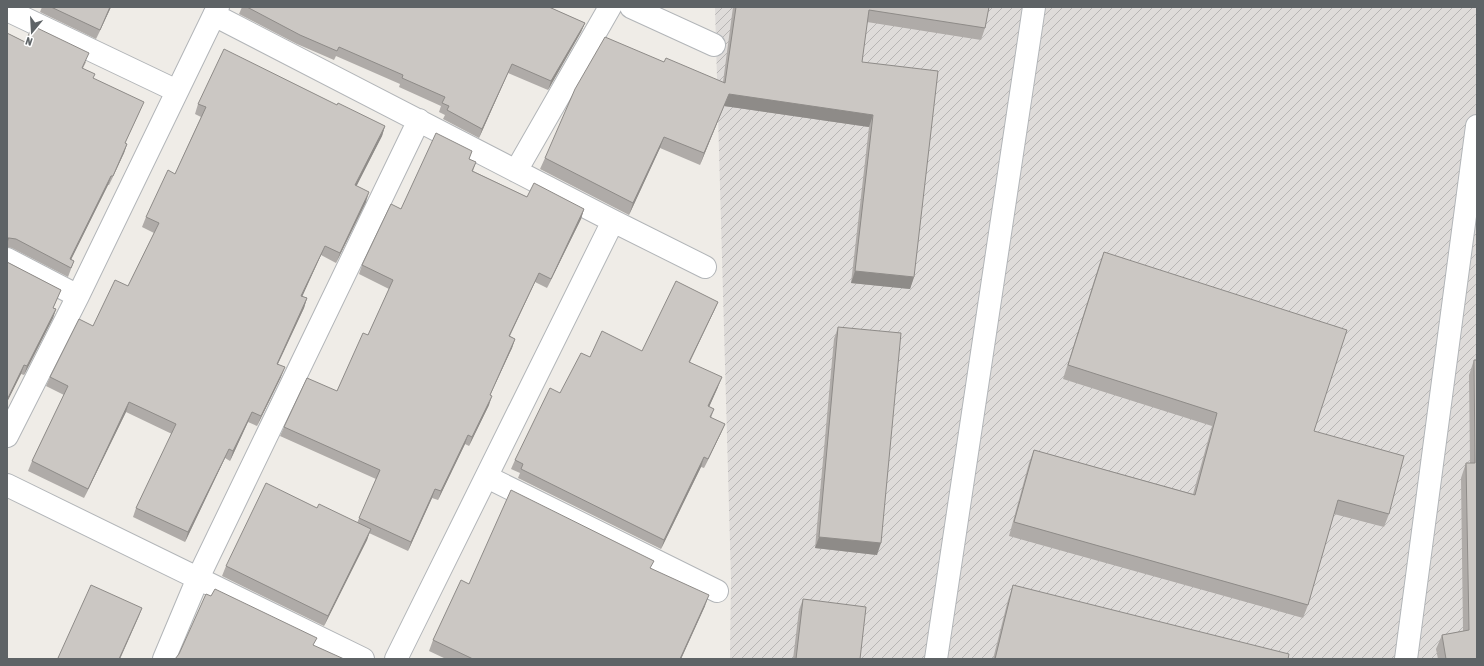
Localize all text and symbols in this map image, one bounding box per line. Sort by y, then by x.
north arrow [12,12,52,52]
text: N [24,35,34,48]

